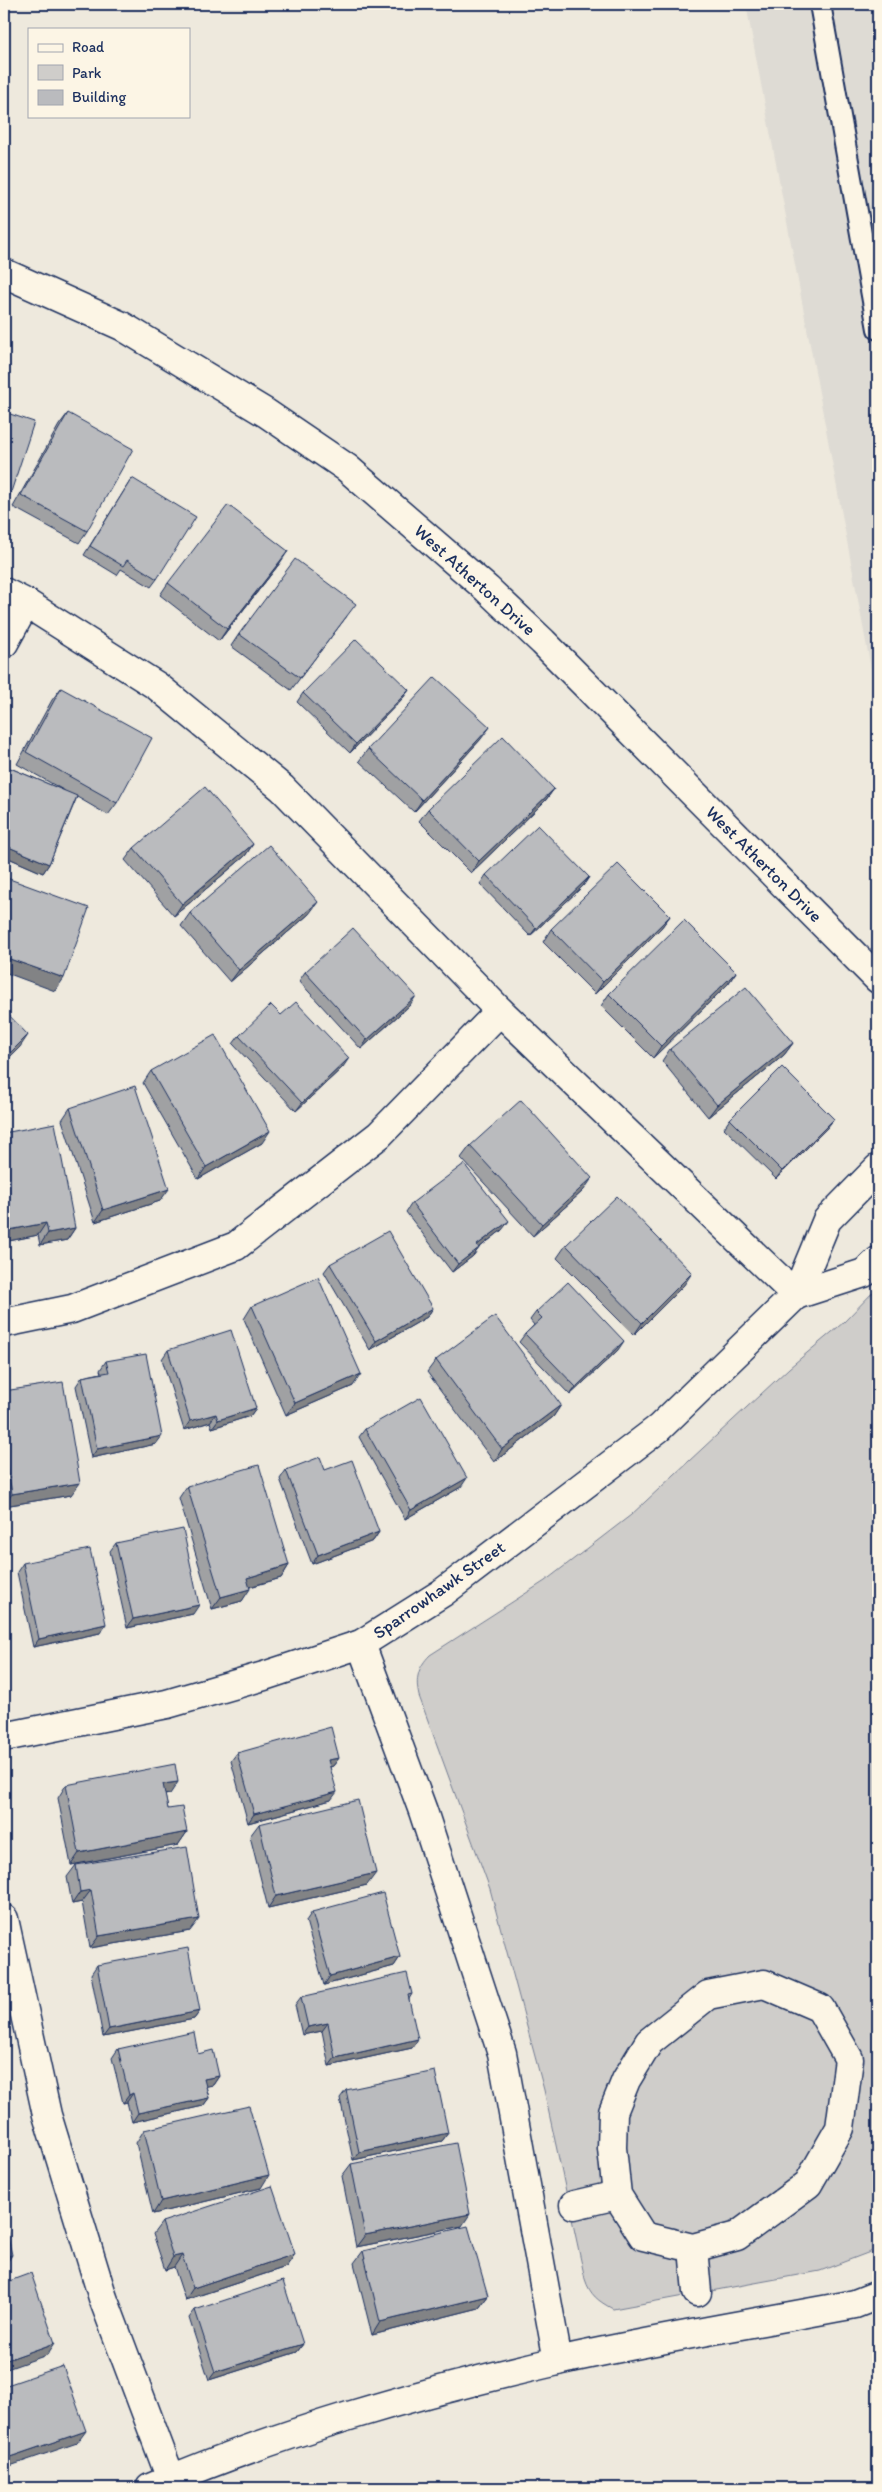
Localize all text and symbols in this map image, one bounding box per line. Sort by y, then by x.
legend [28,28,190,118]
text: Road [72,38,105,56]
text: Park [72,64,102,82]
text: Building [72,88,126,106]
street label: West Atherton Drive [410,520,540,640]
street label: West Atherton Drive [701,801,827,927]
street label: Sparrowhawk Street [369,1536,510,1644]

